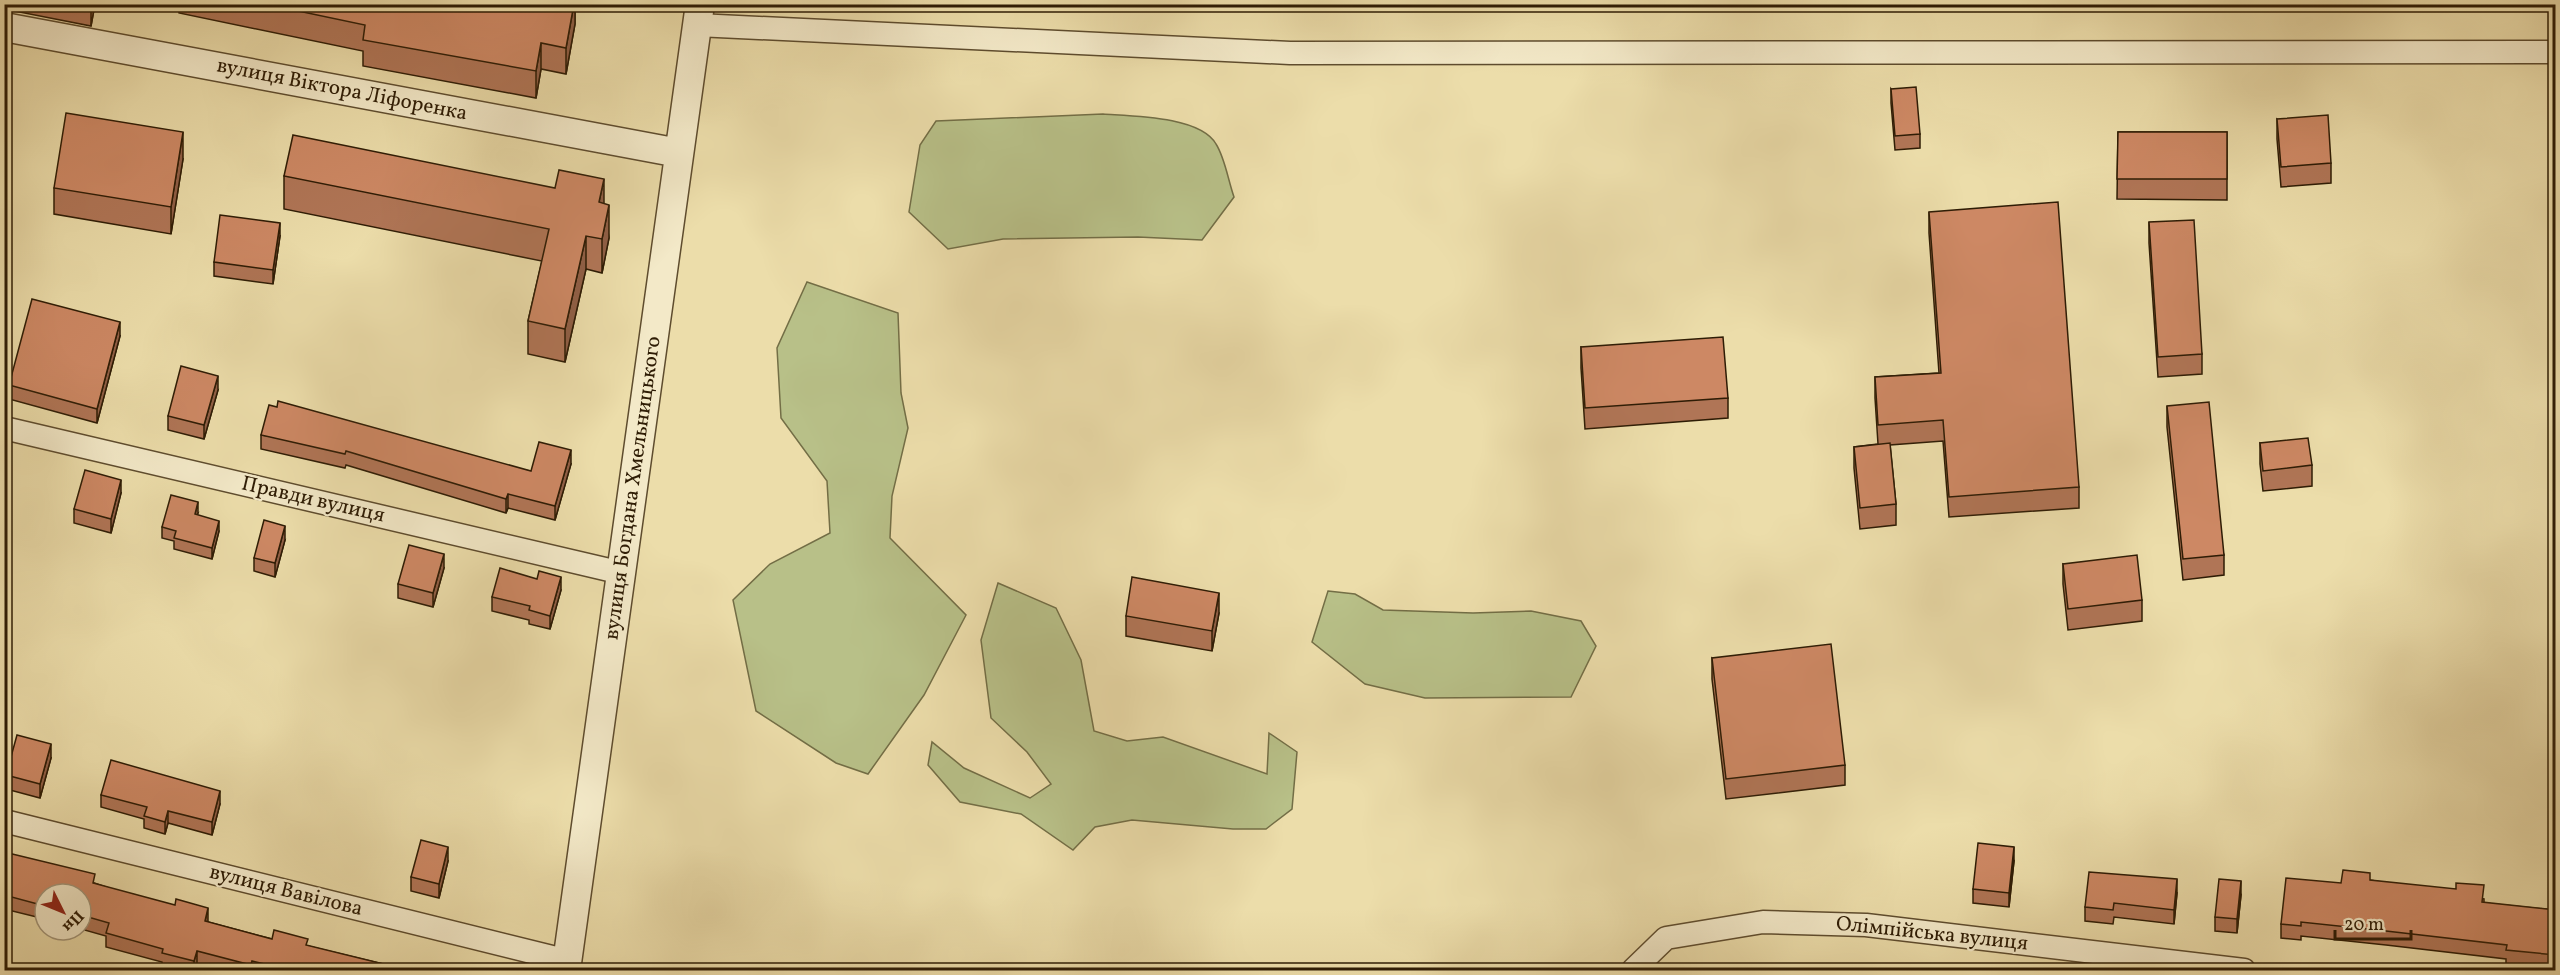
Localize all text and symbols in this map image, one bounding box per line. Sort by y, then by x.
street label: вулиця Віктора Ліфоренка [214,51,470,129]
street label: вулиця Богдана Хмельницького [597,334,669,642]
street label: Правди вулиця [238,469,388,531]
street label: вулиця Вавілова [206,858,366,924]
north arrow [33,882,93,942]
scale bar [2335,903,2412,941]
text: Пн [57,905,88,937]
street label: Олімпійська вулиця [1834,909,2030,959]
text: 20 m [2344,913,2384,938]

